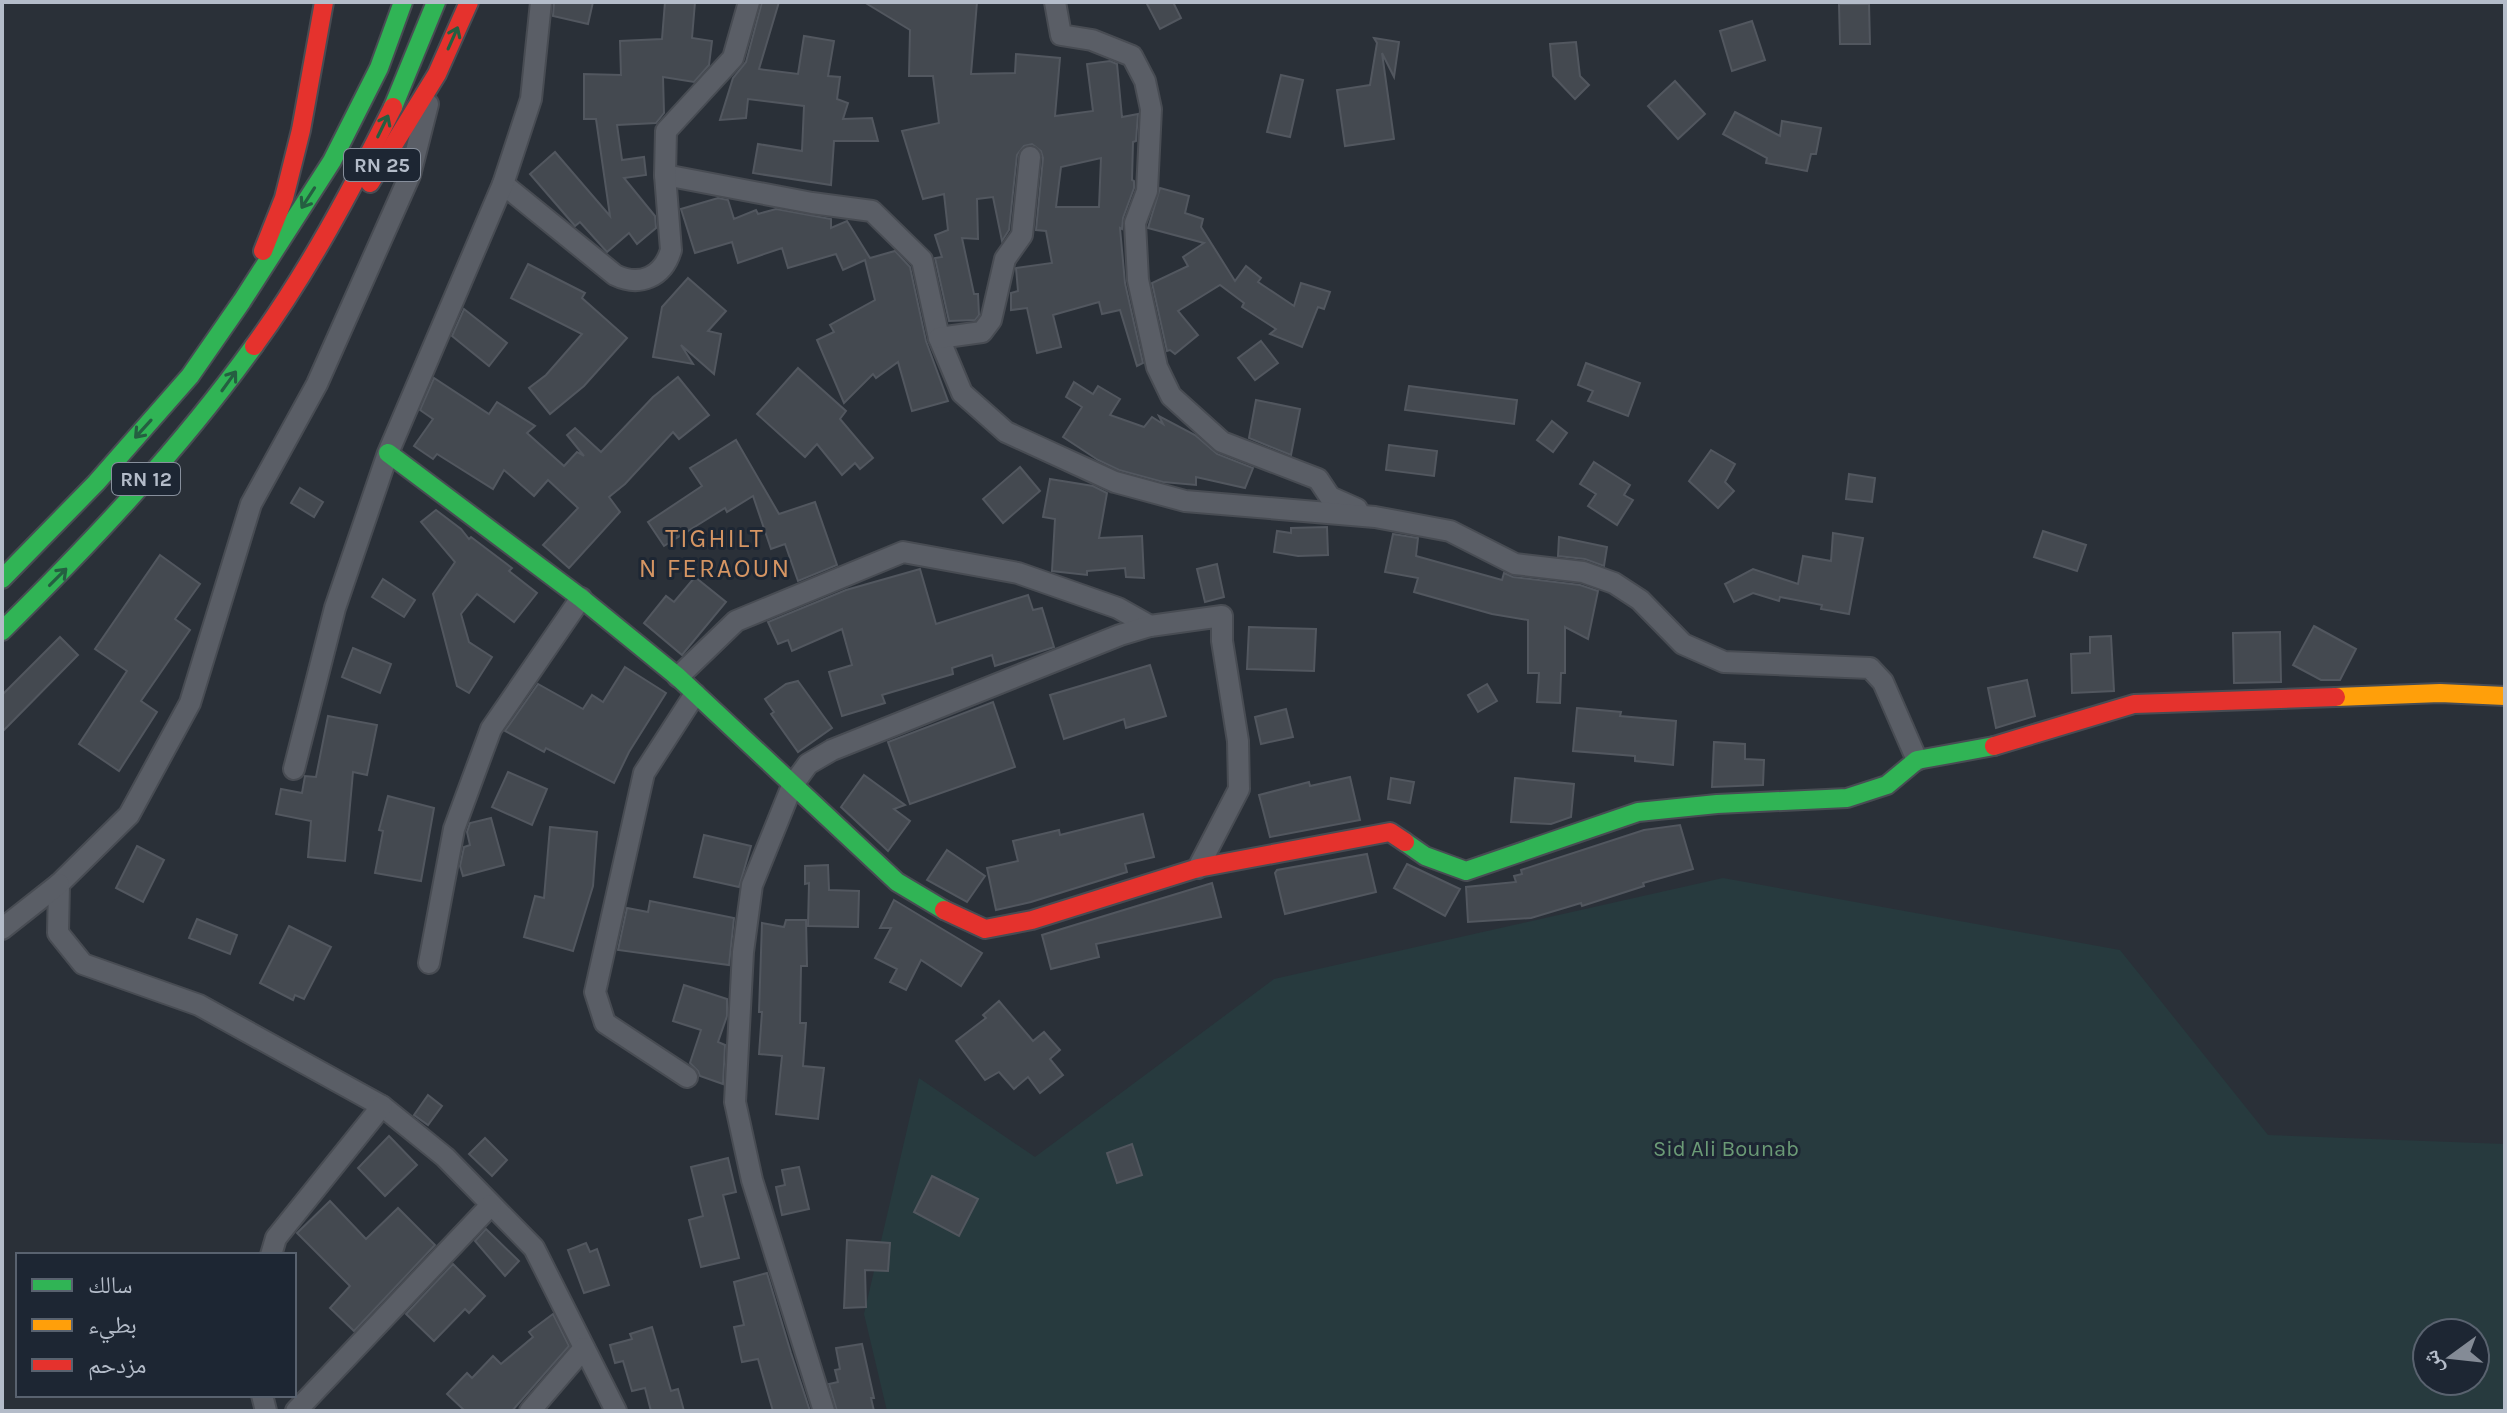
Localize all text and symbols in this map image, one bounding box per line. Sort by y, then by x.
one-way arrow [446,27,461,51]
one-way arrow [376,114,391,138]
road number: RN 25 [344,149,420,181]
one-way arrow [300,186,316,209]
one-way arrow [221,371,237,393]
one-way arrow [135,419,153,439]
road number: RN 12 [112,463,180,495]
district label: TIGHILT N FERAOUN [639,523,791,584]
one-way arrow [47,567,67,587]
park label: Sid Ali Bounab [1653,1136,1799,1162]
legend [16,1253,296,1397]
text: سالك [88,1271,133,1299]
text: بطيء [88,1311,137,1344]
north arrow [2411,1317,2491,1397]
text: ش [2417,1347,2448,1377]
text: مزدحم [88,1351,147,1381]

